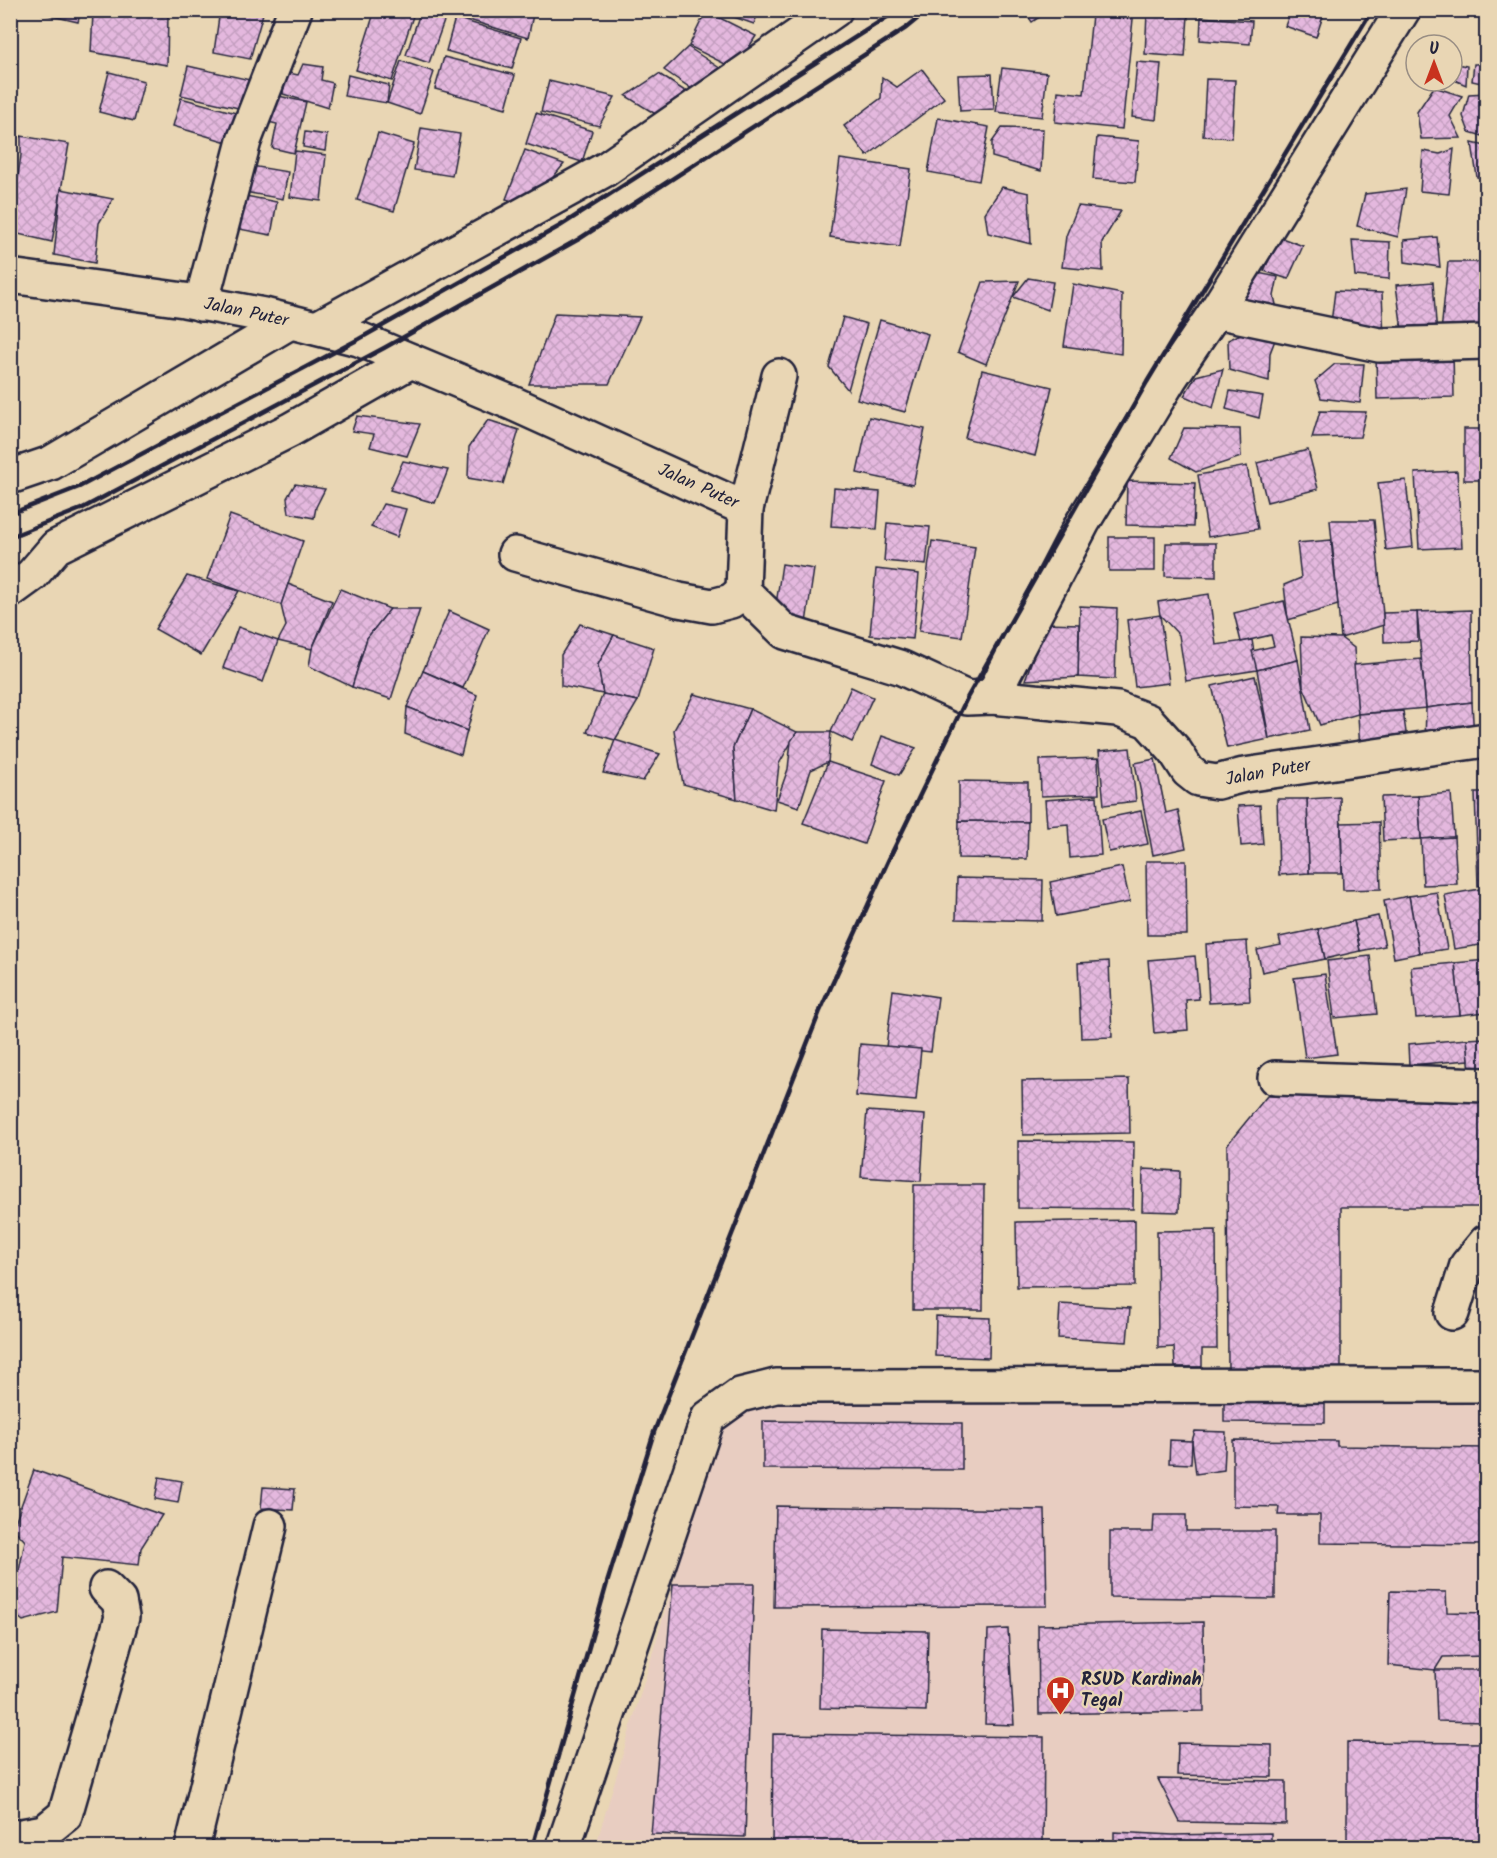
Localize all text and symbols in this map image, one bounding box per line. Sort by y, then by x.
north arrow [1404,33,1464,93]
text: U [1429,37,1439,62]
street label: Jalan Puter [201,290,292,336]
street label: Jalan Puter [653,456,744,518]
street label: Jalan Puter [1223,751,1314,795]
place label: RSUD Kardinah Tegal [1081,1666,1202,1716]
hospital icon: RSUD Kardinah Tegal [1044,1674,1076,1716]

